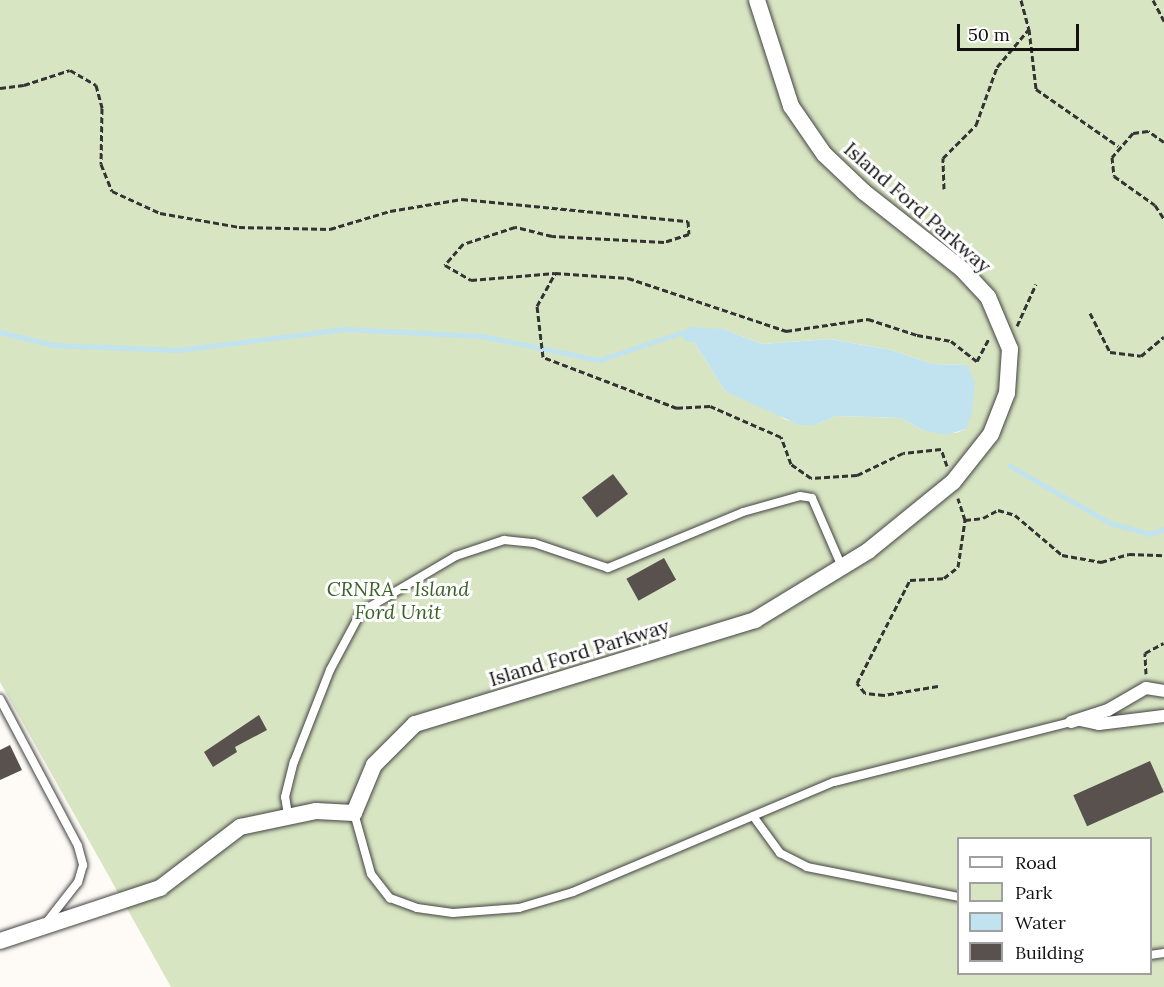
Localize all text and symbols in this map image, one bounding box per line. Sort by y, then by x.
scale bar [960,12,1082,50]
text: 50 m [968,23,1010,46]
street label: Island Ford Parkway [840,137,996,277]
park label: CRNRA - Island Ford Unit [327,577,469,624]
street label: Island Ford Parkway [486,613,672,691]
legend [957,837,1152,975]
text: Road [1015,851,1057,874]
text: Park [1015,881,1052,904]
text: Water [1015,911,1066,934]
text: Building [1015,941,1083,964]

